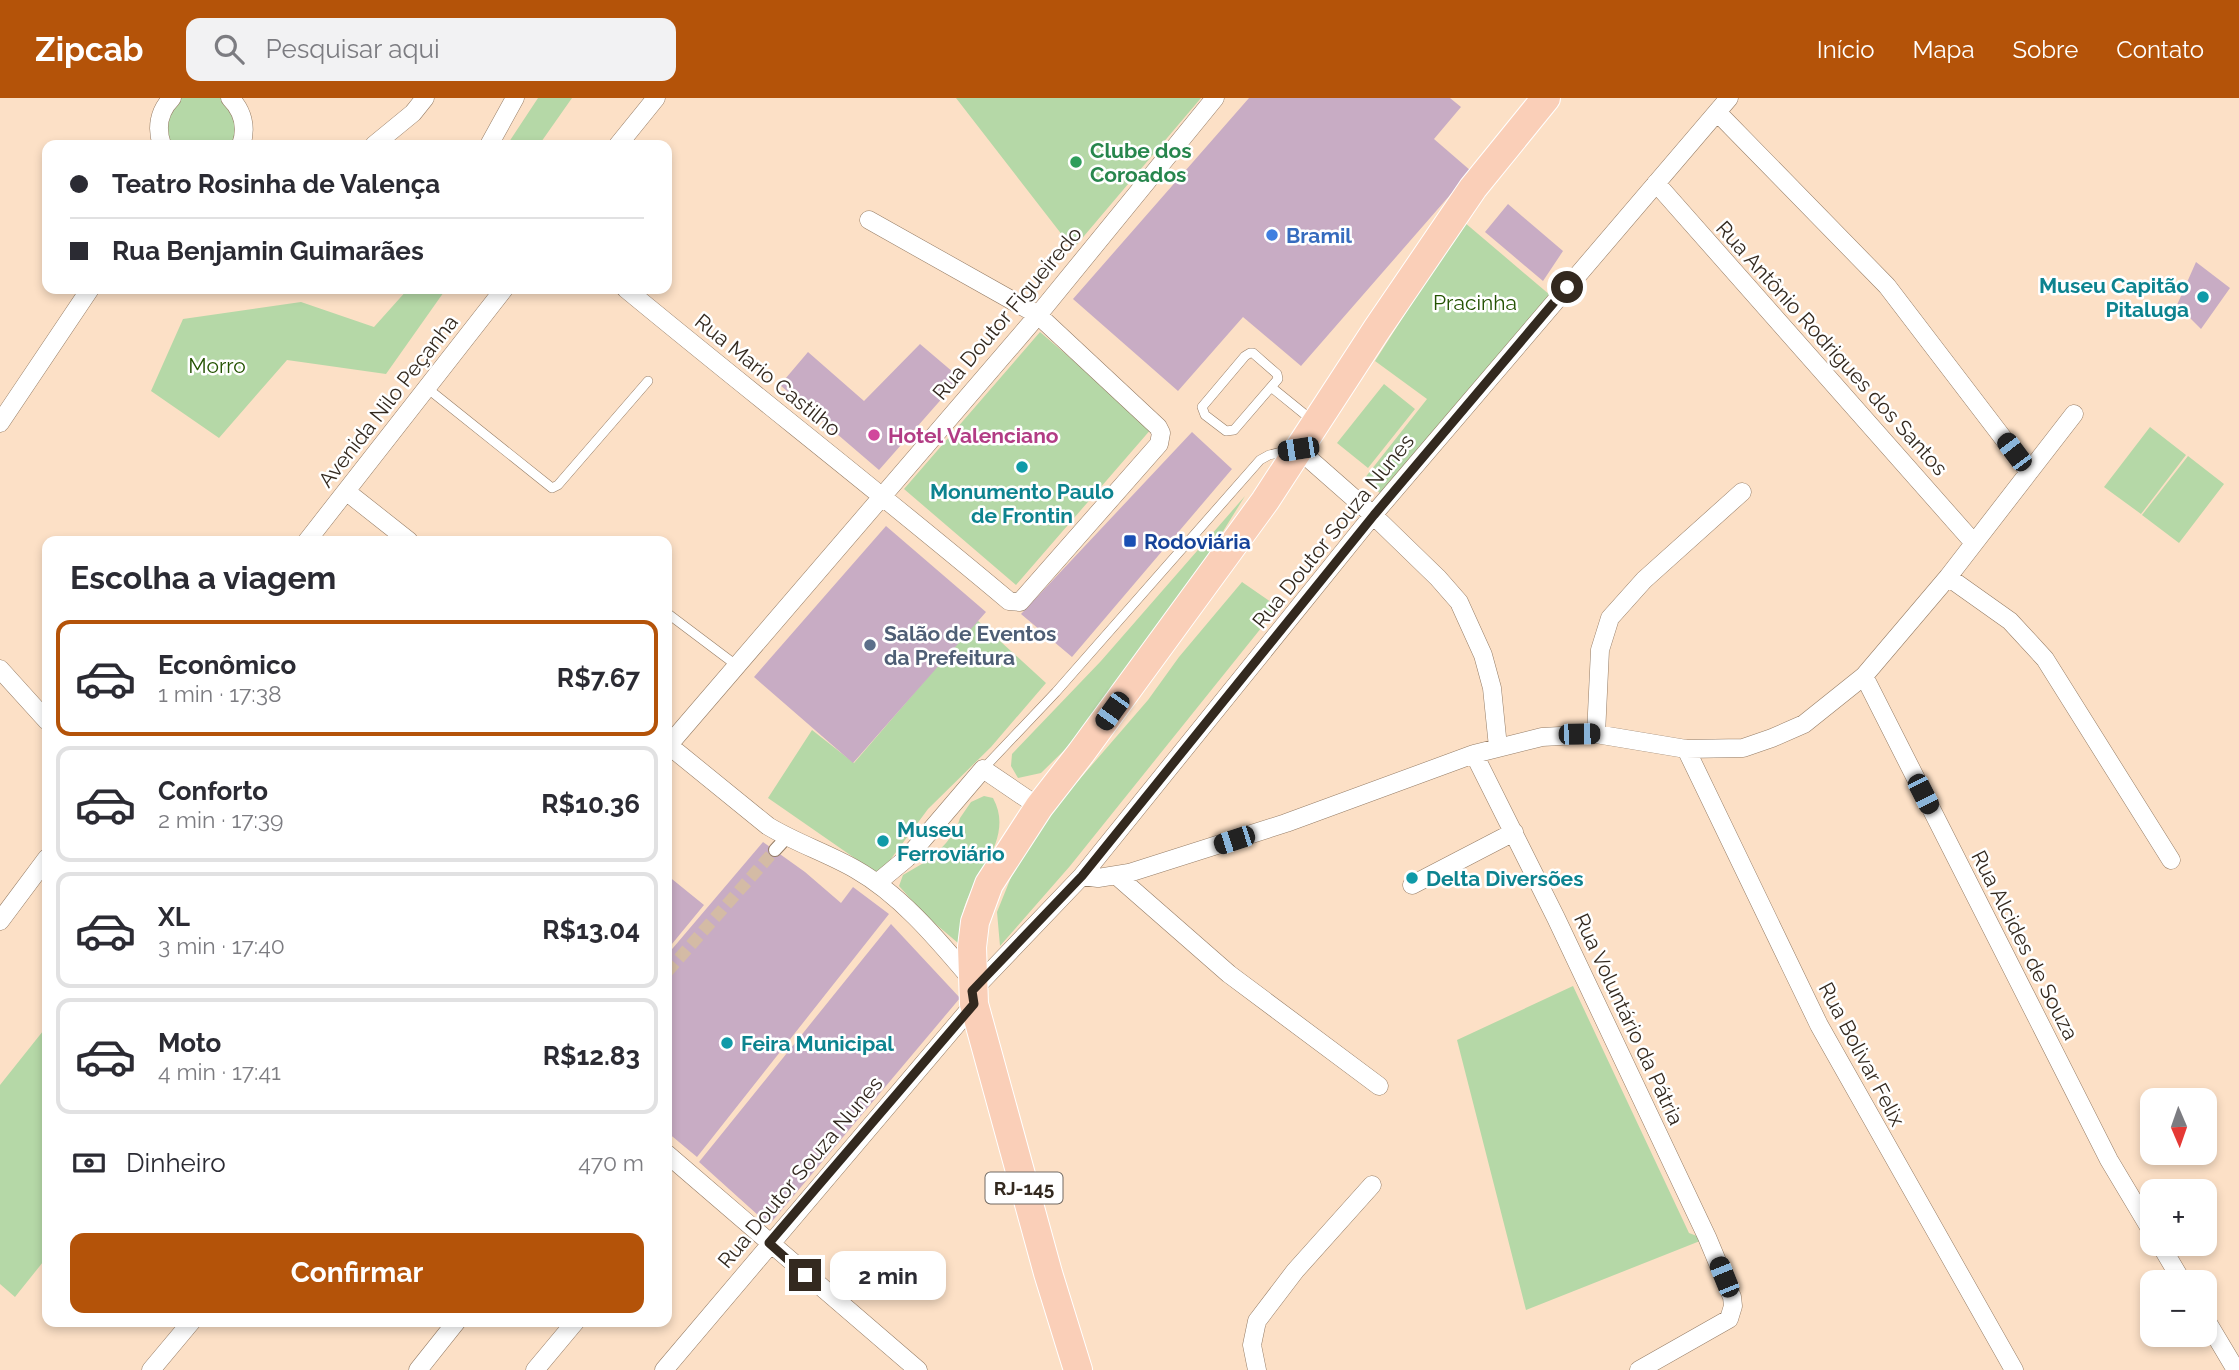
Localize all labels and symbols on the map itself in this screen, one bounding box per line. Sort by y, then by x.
place label: Clube dos Coroados [1090,138,1192,187]
marker: Clube dos Coroados [1068,154,1084,170]
street label: Rua Antônio Rodrigues dos Santos [1711,216,1953,480]
street label: Rua Doutor Figueiredo [927,221,1087,405]
place label: Bramil [1286,223,1352,248]
marker: Bramil [1264,227,1280,243]
route start [1551,271,1583,303]
place label: Museu Capitão Pitaluga [2039,273,2189,322]
marker: Museu Capitão Pitaluga [2195,289,2211,305]
park label: Pracinha [1433,290,1517,315]
street label: Rua Mario Castilho [690,309,846,441]
street label: Avenida Nilo Peçanha [313,310,463,492]
park label: Morro [188,353,246,378]
place label: Hotel Valenciano [888,423,1059,448]
marker: Hotel Valenciano [866,427,882,443]
street label: Rua Doutor Souza Nunes [1247,429,1419,633]
car [1993,429,2036,475]
car [1276,435,1321,463]
marker: Monumento Paulo de Frontin [1014,459,1030,475]
place label: Monumento Paulo de Frontin [930,479,1114,528]
place label: Rodoviária [1144,529,1251,554]
marker: Rodoviária [1122,533,1138,549]
place label: Salão de Eventos da Prefeitura [884,621,1056,670]
marker: Salão de Eventos da Prefeitura [862,637,878,653]
car [1092,688,1133,734]
car [1558,723,1601,745]
car [1905,771,1942,817]
place label: Museu Ferroviário [897,817,1005,866]
car [1211,824,1258,856]
marker: Museu Ferroviário [875,833,891,849]
street label: Rua Alcides de Souza [1966,846,2084,1044]
place label: Delta Diversões [1426,866,1584,891]
marker: Delta Diversões [1404,870,1420,886]
street label: Rua Voluntário da Pátria [1569,909,1689,1129]
street label: Rua Bolivar Felix [1814,978,1911,1130]
place label: Feira Municipal [741,1031,894,1056]
marker: Feira Municipal [719,1035,735,1051]
street label: Rua Doutor Souza Nunes [712,1071,888,1273]
north arrow [2140,1088,2217,1166]
road number: RJ-145 [986,1172,1062,1204]
callout: 2 min [830,1250,945,1300]
car [1707,1254,1742,1300]
route end [789,1259,821,1291]

